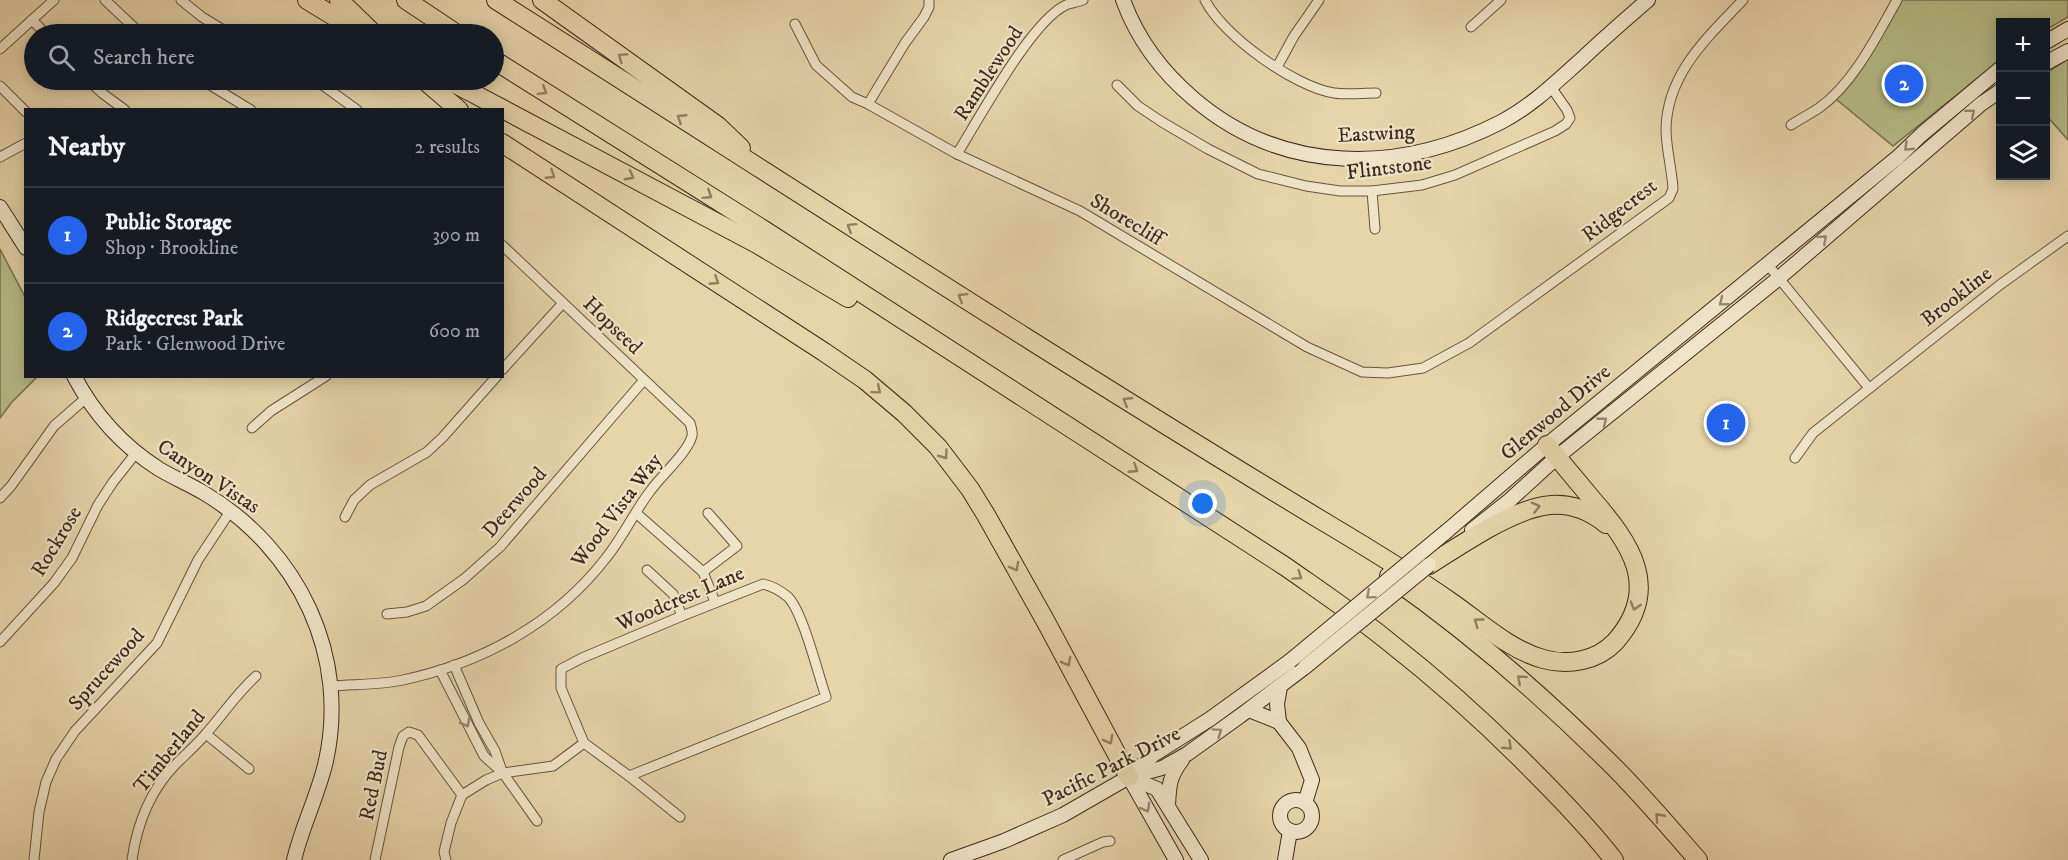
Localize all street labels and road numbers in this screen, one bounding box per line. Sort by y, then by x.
street label: Ramblewood [949,21,1029,126]
street label: Eastwing [1337,119,1416,149]
street label: Flintstone [1345,150,1434,186]
street label: Ridgecrest [1577,173,1663,248]
street label: Shorecliff [1085,188,1171,254]
street label: Brookline [1916,261,1998,333]
street label: Hopseed [577,291,648,361]
street label: Glenwood Drive [1495,359,1616,466]
street label: Canyon Vistas [152,434,265,520]
street label: Wood Vista Way [565,448,669,574]
street label: Deerwood [477,462,553,543]
street label: Rockrose [26,501,88,581]
street label: Woodcrest Lane [612,560,749,638]
street label: Sprucewood [63,623,151,716]
street label: Timberland [128,704,212,799]
street label: Pacific Park Drive [1038,721,1185,813]
street label: Red Bud [354,747,394,823]

